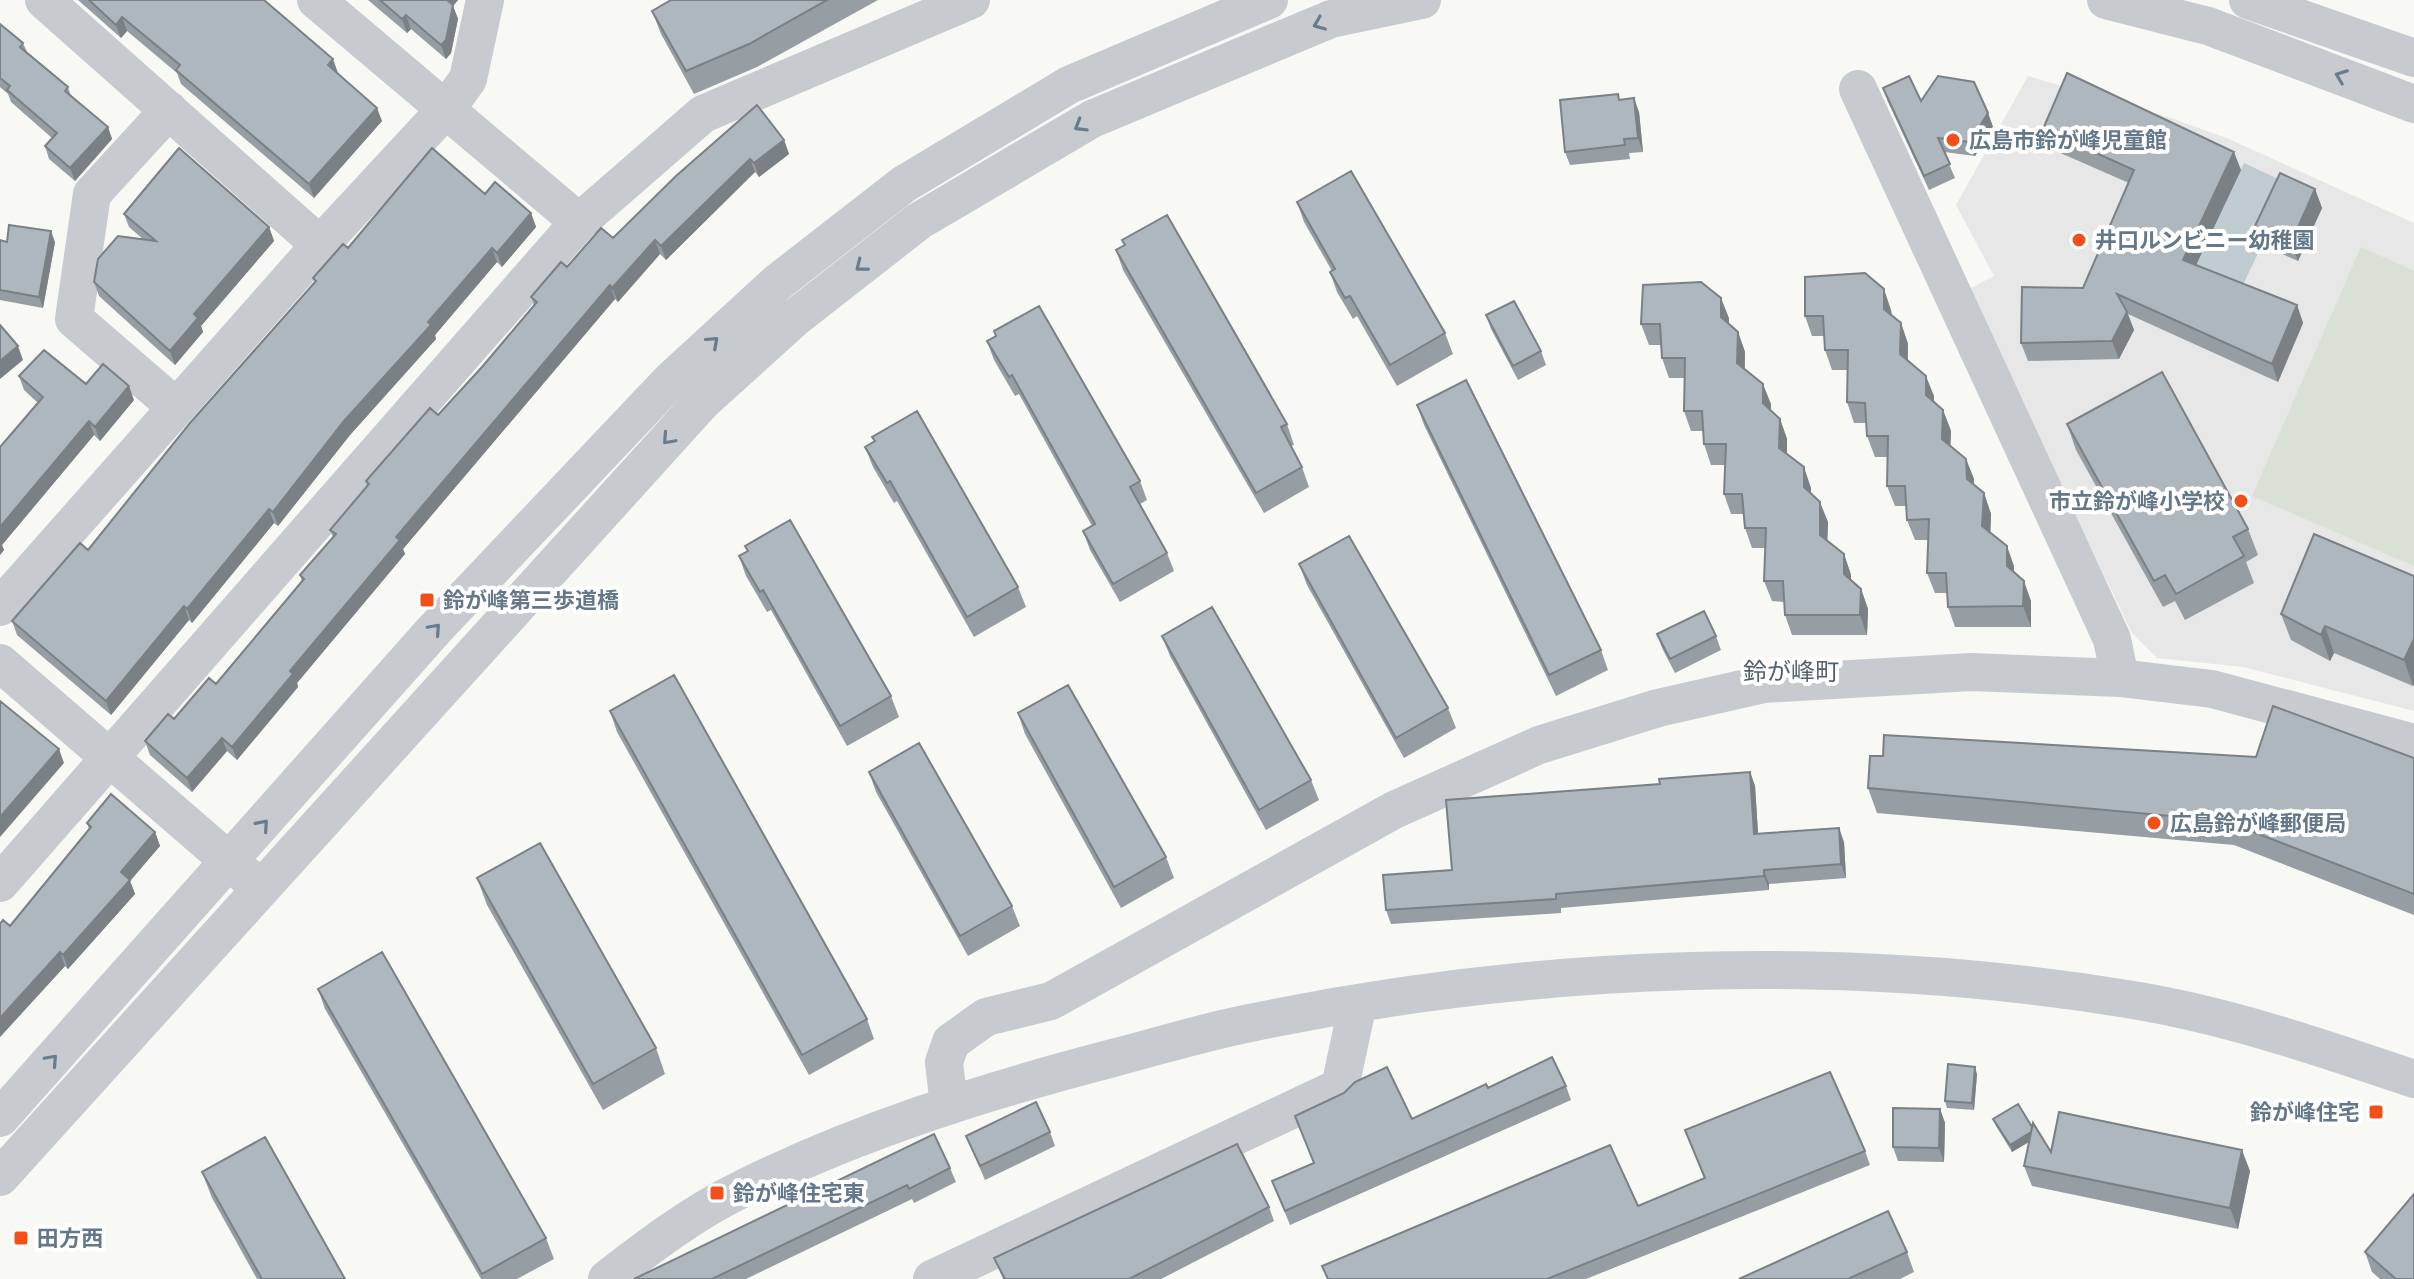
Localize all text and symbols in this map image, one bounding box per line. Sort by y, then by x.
one-way arrow [1313,15,1327,31]
one-way arrow [2335,69,2349,86]
one-way arrow [1074,116,1089,132]
place label: 広島市鈴が峰児童館 [1969,128,2167,153]
marker: 広島市鈴が峰児童館 [1944,131,1962,149]
place label: 井口ルンビニー幼稚園 [2095,228,2315,253]
marker: 井口ルンビニー幼稚園 [2070,231,2088,249]
one-way arrow [856,256,870,271]
one-way arrow [704,336,718,351]
one-way arrow [663,430,678,445]
place label: 市立鈴が峰小学校 [2049,489,2225,514]
marker: 市立鈴が峰小学校 [2232,492,2250,510]
place label: 鈴が峰第三歩道橋 [443,588,619,613]
marker: 鈴が峰第三歩道橋 [418,591,436,609]
one-way arrow [425,624,440,639]
district label: 鈴が峰町 [1743,658,1839,686]
place label: 広島鈴が峰郵便局 [2170,811,2346,836]
marker: 広島鈴が峰郵便局 [2145,814,2163,832]
one-way arrow [254,819,268,834]
one-way arrow [43,1054,57,1069]
place label: 鈴が峰住宅 [2250,1100,2360,1125]
marker: 鈴が峰住宅 [2367,1103,2385,1121]
place label: 鈴が峰住宅東 [733,1181,865,1206]
marker: 鈴が峰住宅東 [708,1184,726,1202]
place label: 田方西 [37,1226,103,1251]
marker: 田方西 [12,1229,30,1247]

